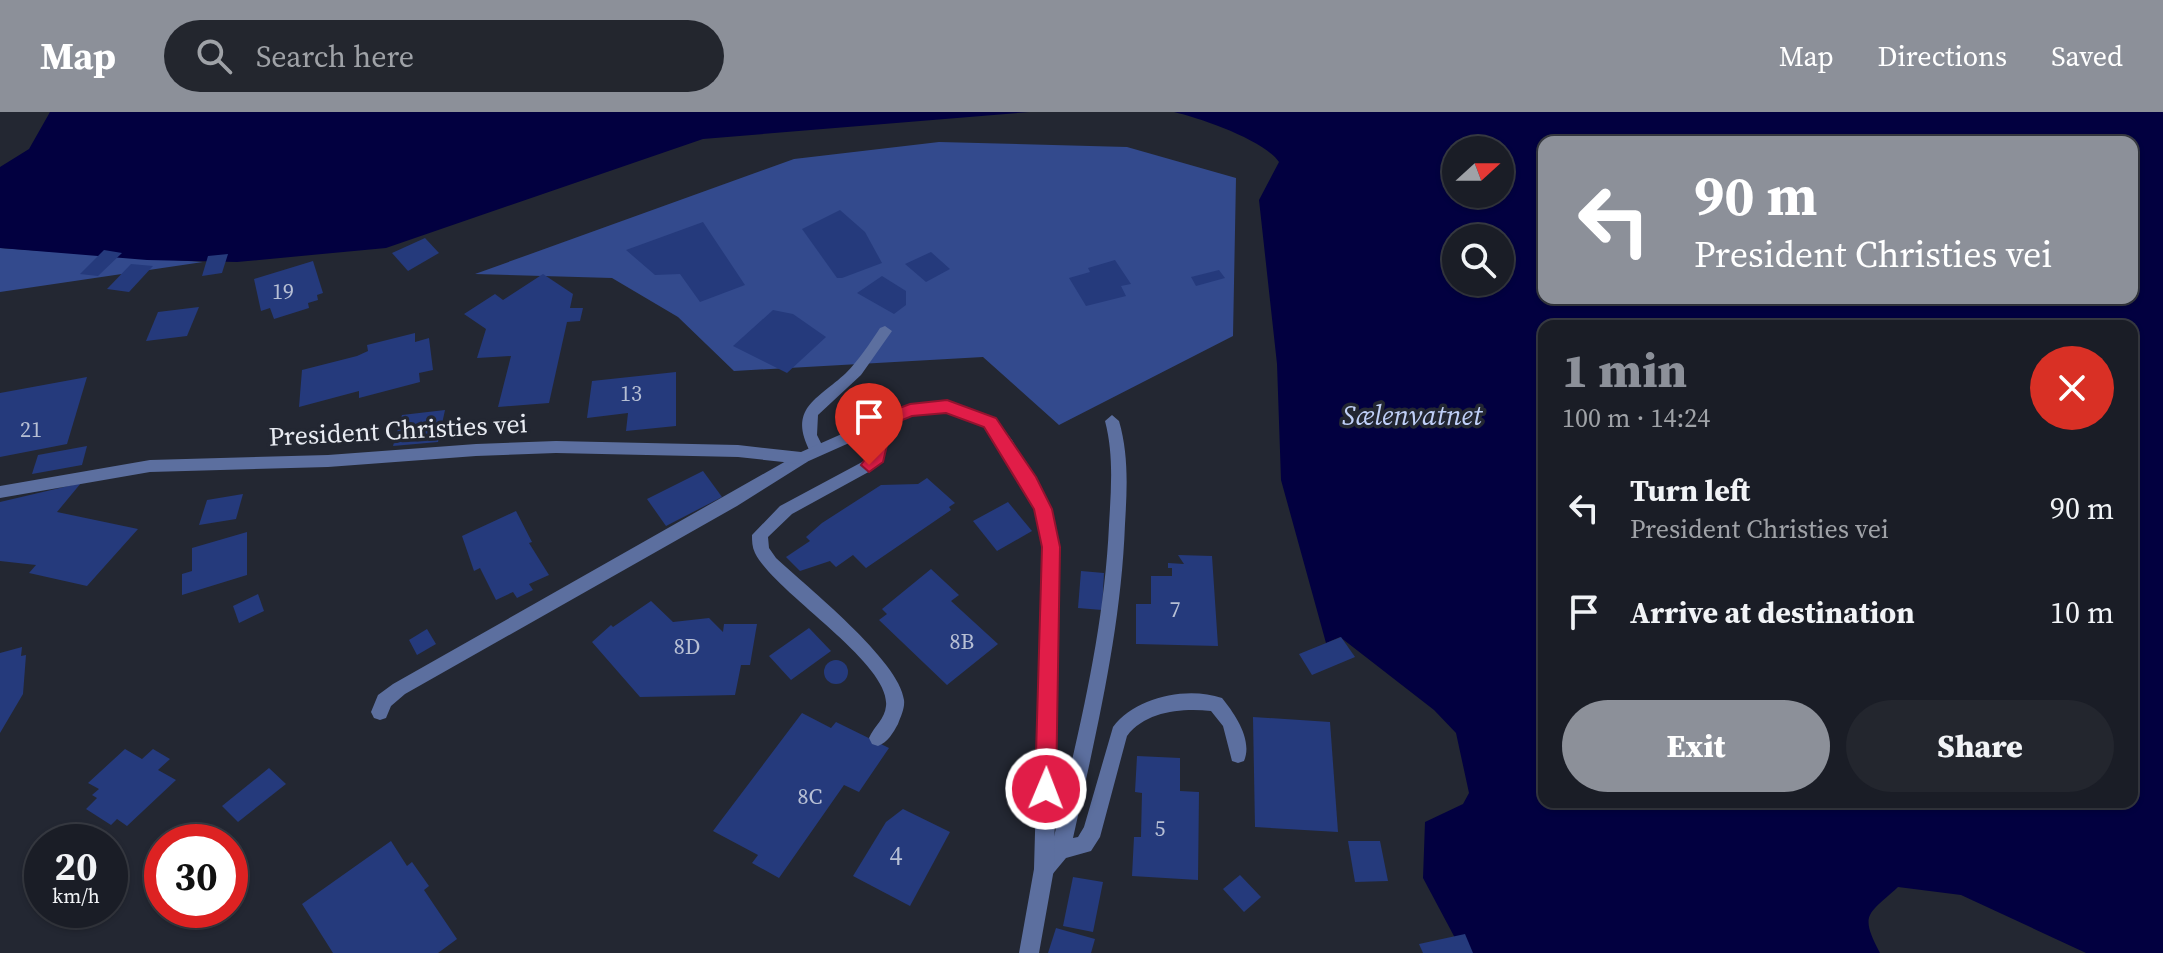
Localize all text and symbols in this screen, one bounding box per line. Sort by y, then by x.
search box [164,20,724,92]
text: Map [40,30,116,82]
icon: search [192,34,236,78]
text: Search here [256,36,414,77]
text: Map [1779,37,1834,75]
text: Directions [1878,37,2007,75]
text: Saved [2051,37,2123,75]
north arrow [1442,136,1514,208]
map controls [1442,136,1514,296]
text: 90 m [1694,157,1817,234]
icon: left [1562,168,1666,272]
button: search [1442,224,1514,296]
text: President Christies vei [1694,230,2052,279]
house number: 19 [272,276,294,306]
text: 1 min [1562,337,1687,403]
button: close [2030,346,2114,430]
house number: 13 [620,378,642,408]
pin [835,383,903,465]
icon: arrive [847,395,891,439]
water label: Sælenvatnet [1342,396,1484,434]
text: 100 m · 14:24 [1562,400,1710,436]
street label: President Christies vei [268,405,528,455]
house number: 21 [20,414,42,444]
text: Turn left [1630,470,1750,511]
icon: left [1562,486,1606,530]
text: 90 m [2050,488,2114,529]
text: President Christies vei [1630,511,1889,547]
icon: arrive [1562,590,1606,634]
text: Arrive at destination [1630,592,1915,633]
text: 10 m [2050,592,2114,633]
house number: 7 [1169,594,1181,624]
house number: 8B [950,626,974,656]
house number: 8D [674,631,700,661]
button: Exit [1562,700,1830,792]
button: Share [1846,700,2114,792]
position arrow [1004,747,1088,831]
house number: 8C [798,781,823,811]
house number: 5 [1154,813,1166,843]
speed limit sign: 30 [144,824,248,928]
house number: 4 [889,838,903,874]
text: 20 [54,839,98,893]
text: km/h [52,882,100,910]

